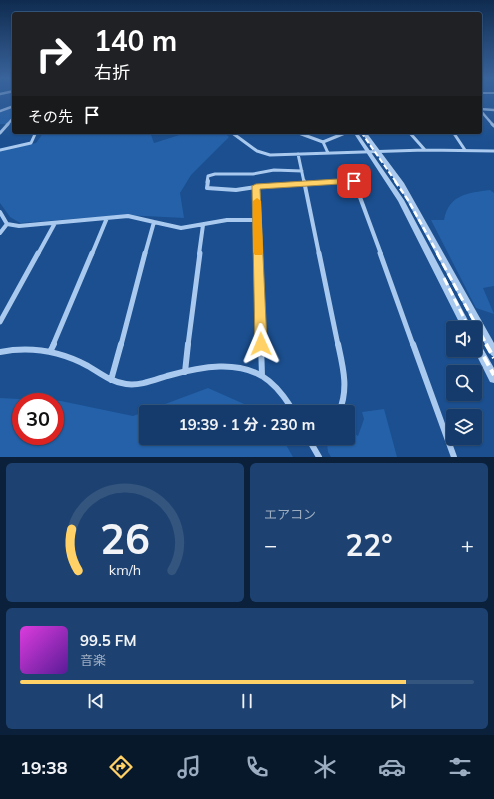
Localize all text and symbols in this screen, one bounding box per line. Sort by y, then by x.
text: 140 m [94,23,177,58]
icon: right [28,28,80,80]
text: 右折 [94,61,130,84]
icon: arrive [81,104,103,126]
text: その先 [28,107,73,126]
pin [337,164,371,198]
icon: arrive [343,170,365,192]
map controls [446,321,482,445]
button: sound [446,321,482,357]
position arrow [240,323,282,365]
button: search [446,365,482,401]
speed limit sign: 30 [12,393,64,445]
button: layers [446,409,482,445]
text: 19:39 · 1 分 · 230 m [179,415,315,434]
text: エアコン [264,506,316,522]
text: 26 [100,511,150,563]
text: 22° [345,526,393,564]
text: − [264,531,277,559]
text: + [461,531,474,559]
text: km/h [109,560,141,578]
text: 99.5 FM [80,631,136,650]
text: 音楽 [80,652,106,668]
icon: previous [85,690,107,712]
icon: pause [236,690,258,712]
icon: next [387,690,409,712]
icon: directions [107,753,135,781]
icon: music [175,753,203,781]
icon: phone [243,753,271,781]
icon: climate [311,753,339,781]
icon: car [378,753,406,781]
icon: filters [446,753,474,781]
text: 19:38 [20,756,68,779]

